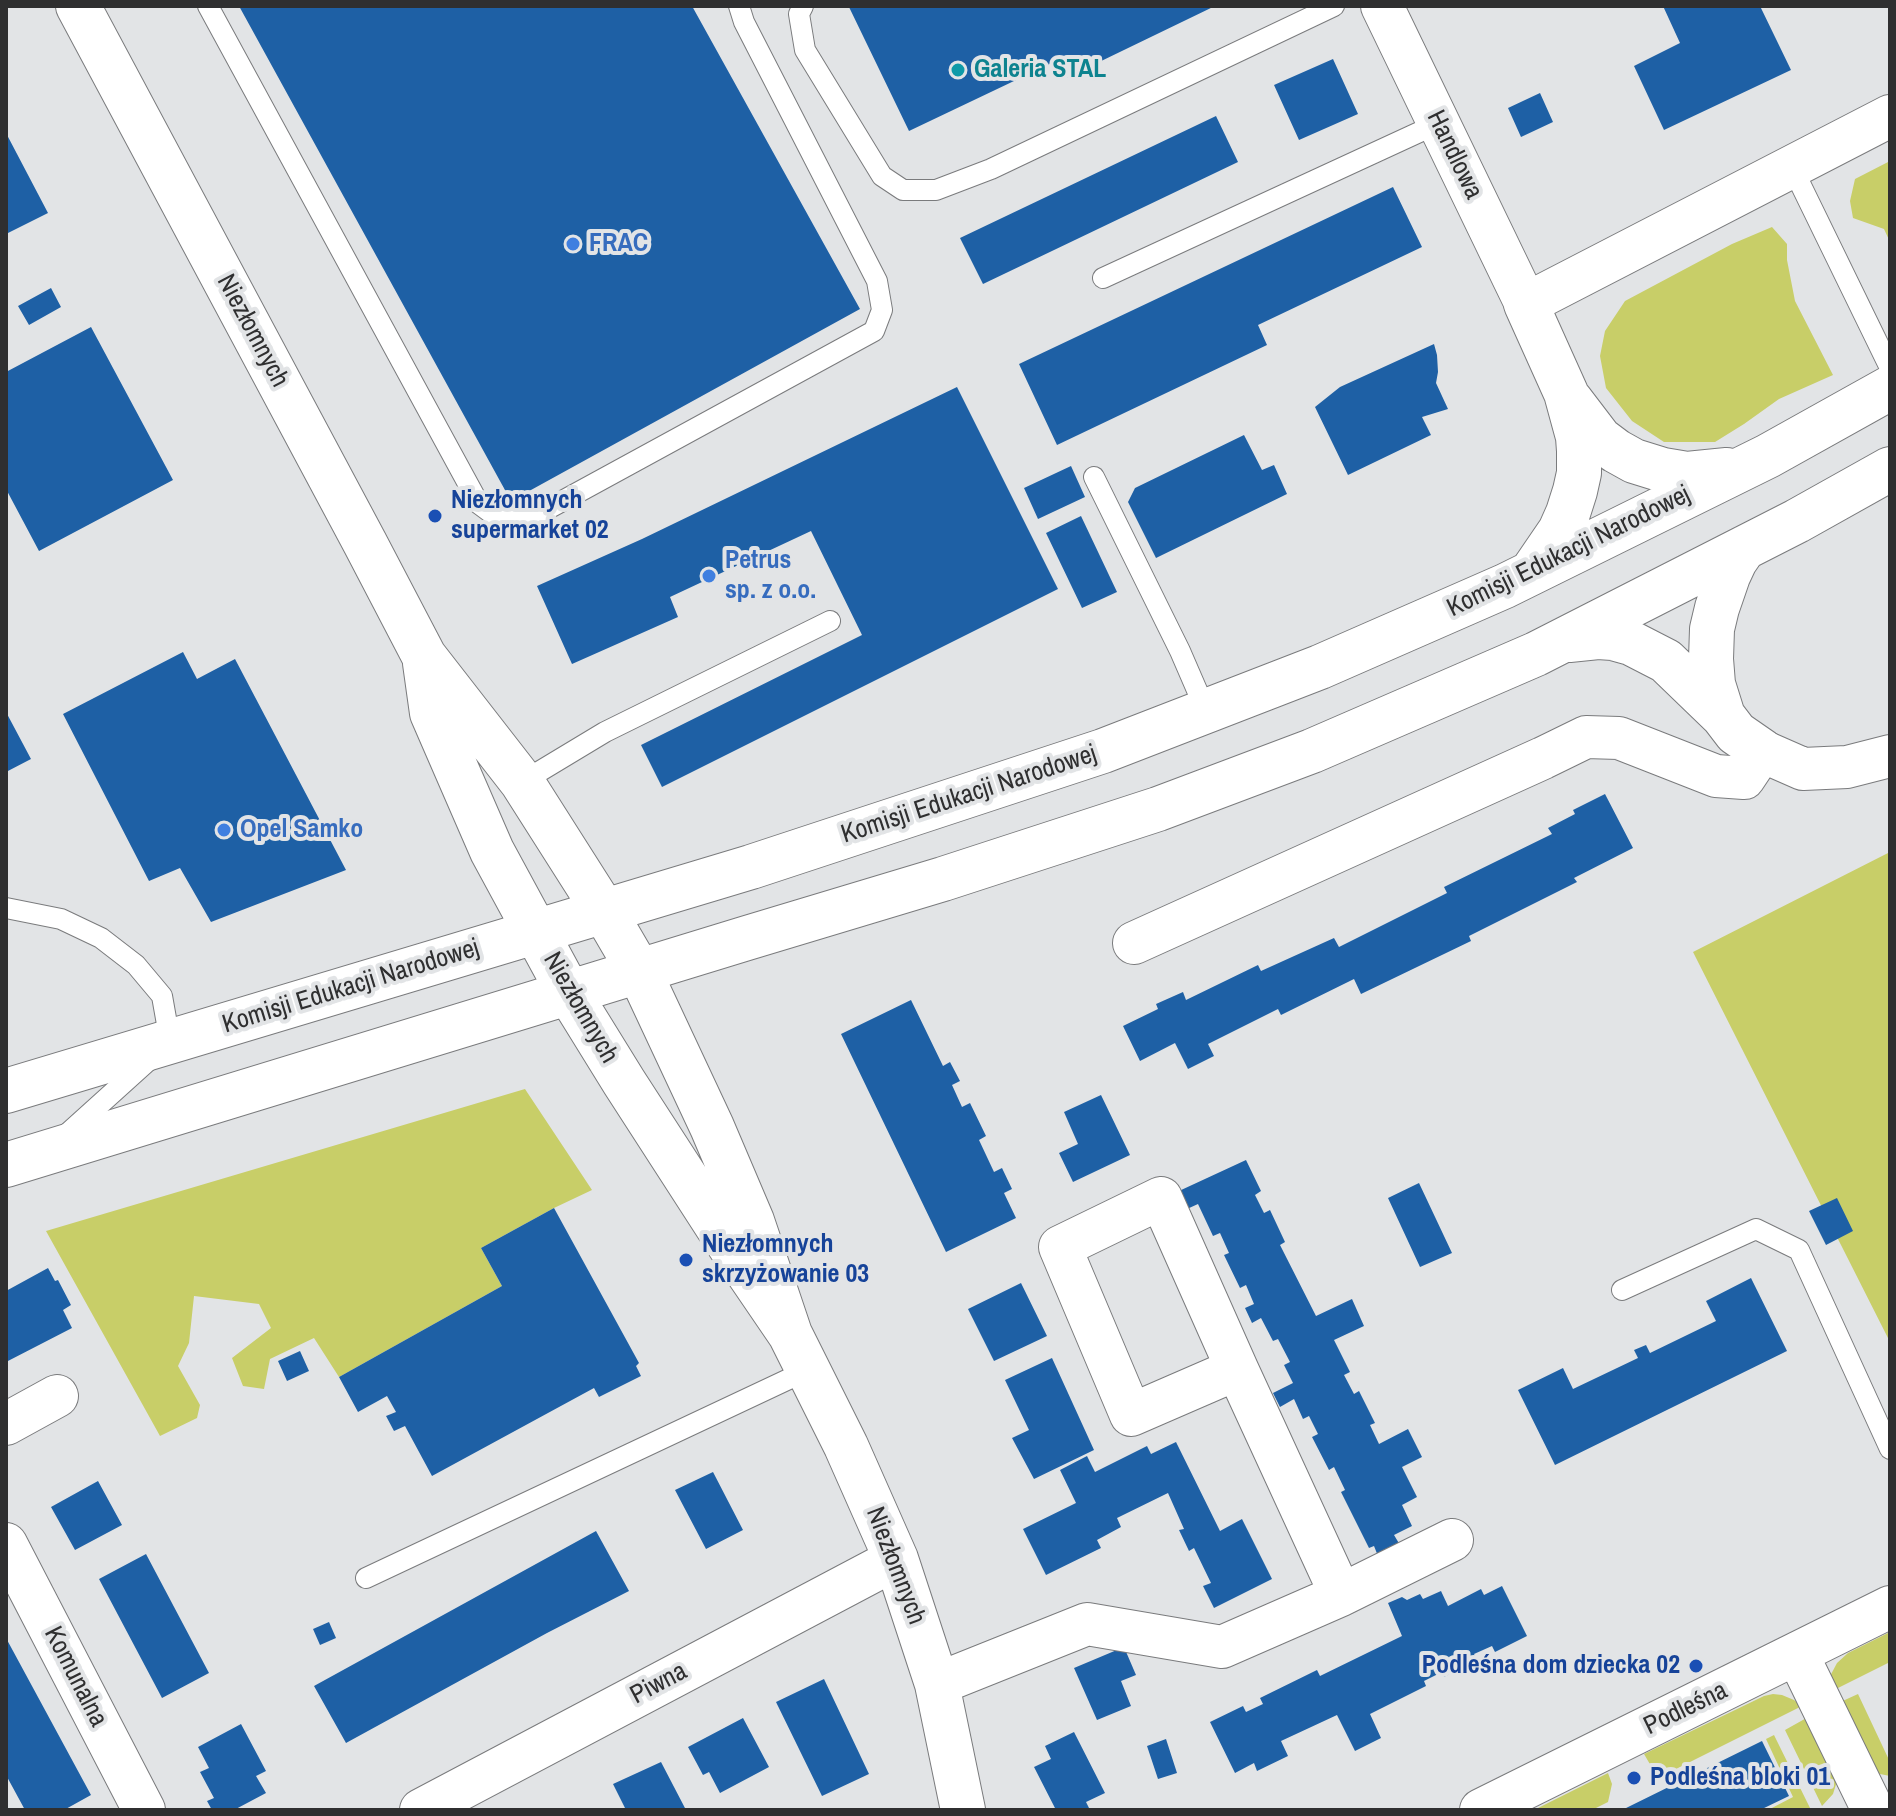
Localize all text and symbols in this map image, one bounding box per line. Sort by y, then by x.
place label: Galeria STAL [974,54,1106,86]
marker: Galeria STAL [949,61,967,79]
street label: Handlowa [1419,106,1489,204]
place label: FRAC [589,228,648,260]
marker: FRAC [564,235,582,253]
street label: Niezłomnych [209,269,295,393]
street label: Komisji Edukacji Narodowej [1442,480,1696,624]
place label: Niezłomnych supermarket 02 [451,485,609,546]
marker: Niezłomnych supermarket 02 [426,507,444,525]
place label: Petrus sp. z o.o. [725,545,816,606]
marker: Petrus sp. z o.o. [700,567,718,585]
street label: Komisji Edukacji Narodowej [837,739,1101,851]
place label: Opel Samko [240,814,363,846]
marker: Opel Samko [215,821,233,839]
street label: Komisji Edukacji Narodowej [219,933,483,1041]
street label: Niezłomnych [536,947,624,1069]
place label: Niezłomnych skrzyżowanie 03 [702,1229,869,1290]
marker: Niezłomnych skrzyżowanie 03 [677,1251,695,1269]
street label: Niezłomnych [858,1503,932,1629]
street label: Komunalna [37,1622,113,1732]
place label: Podleśna dom dziecka 02 [1422,1650,1680,1682]
street label: Piwna [626,1656,692,1712]
marker: Podleśna dom dziecka 02 [1687,1657,1705,1675]
street label: Podleśna [1639,1675,1733,1743]
place label: Podleśna bloki 01 [1650,1762,1830,1794]
marker: Podleśna bloki 01 [1625,1769,1643,1787]

